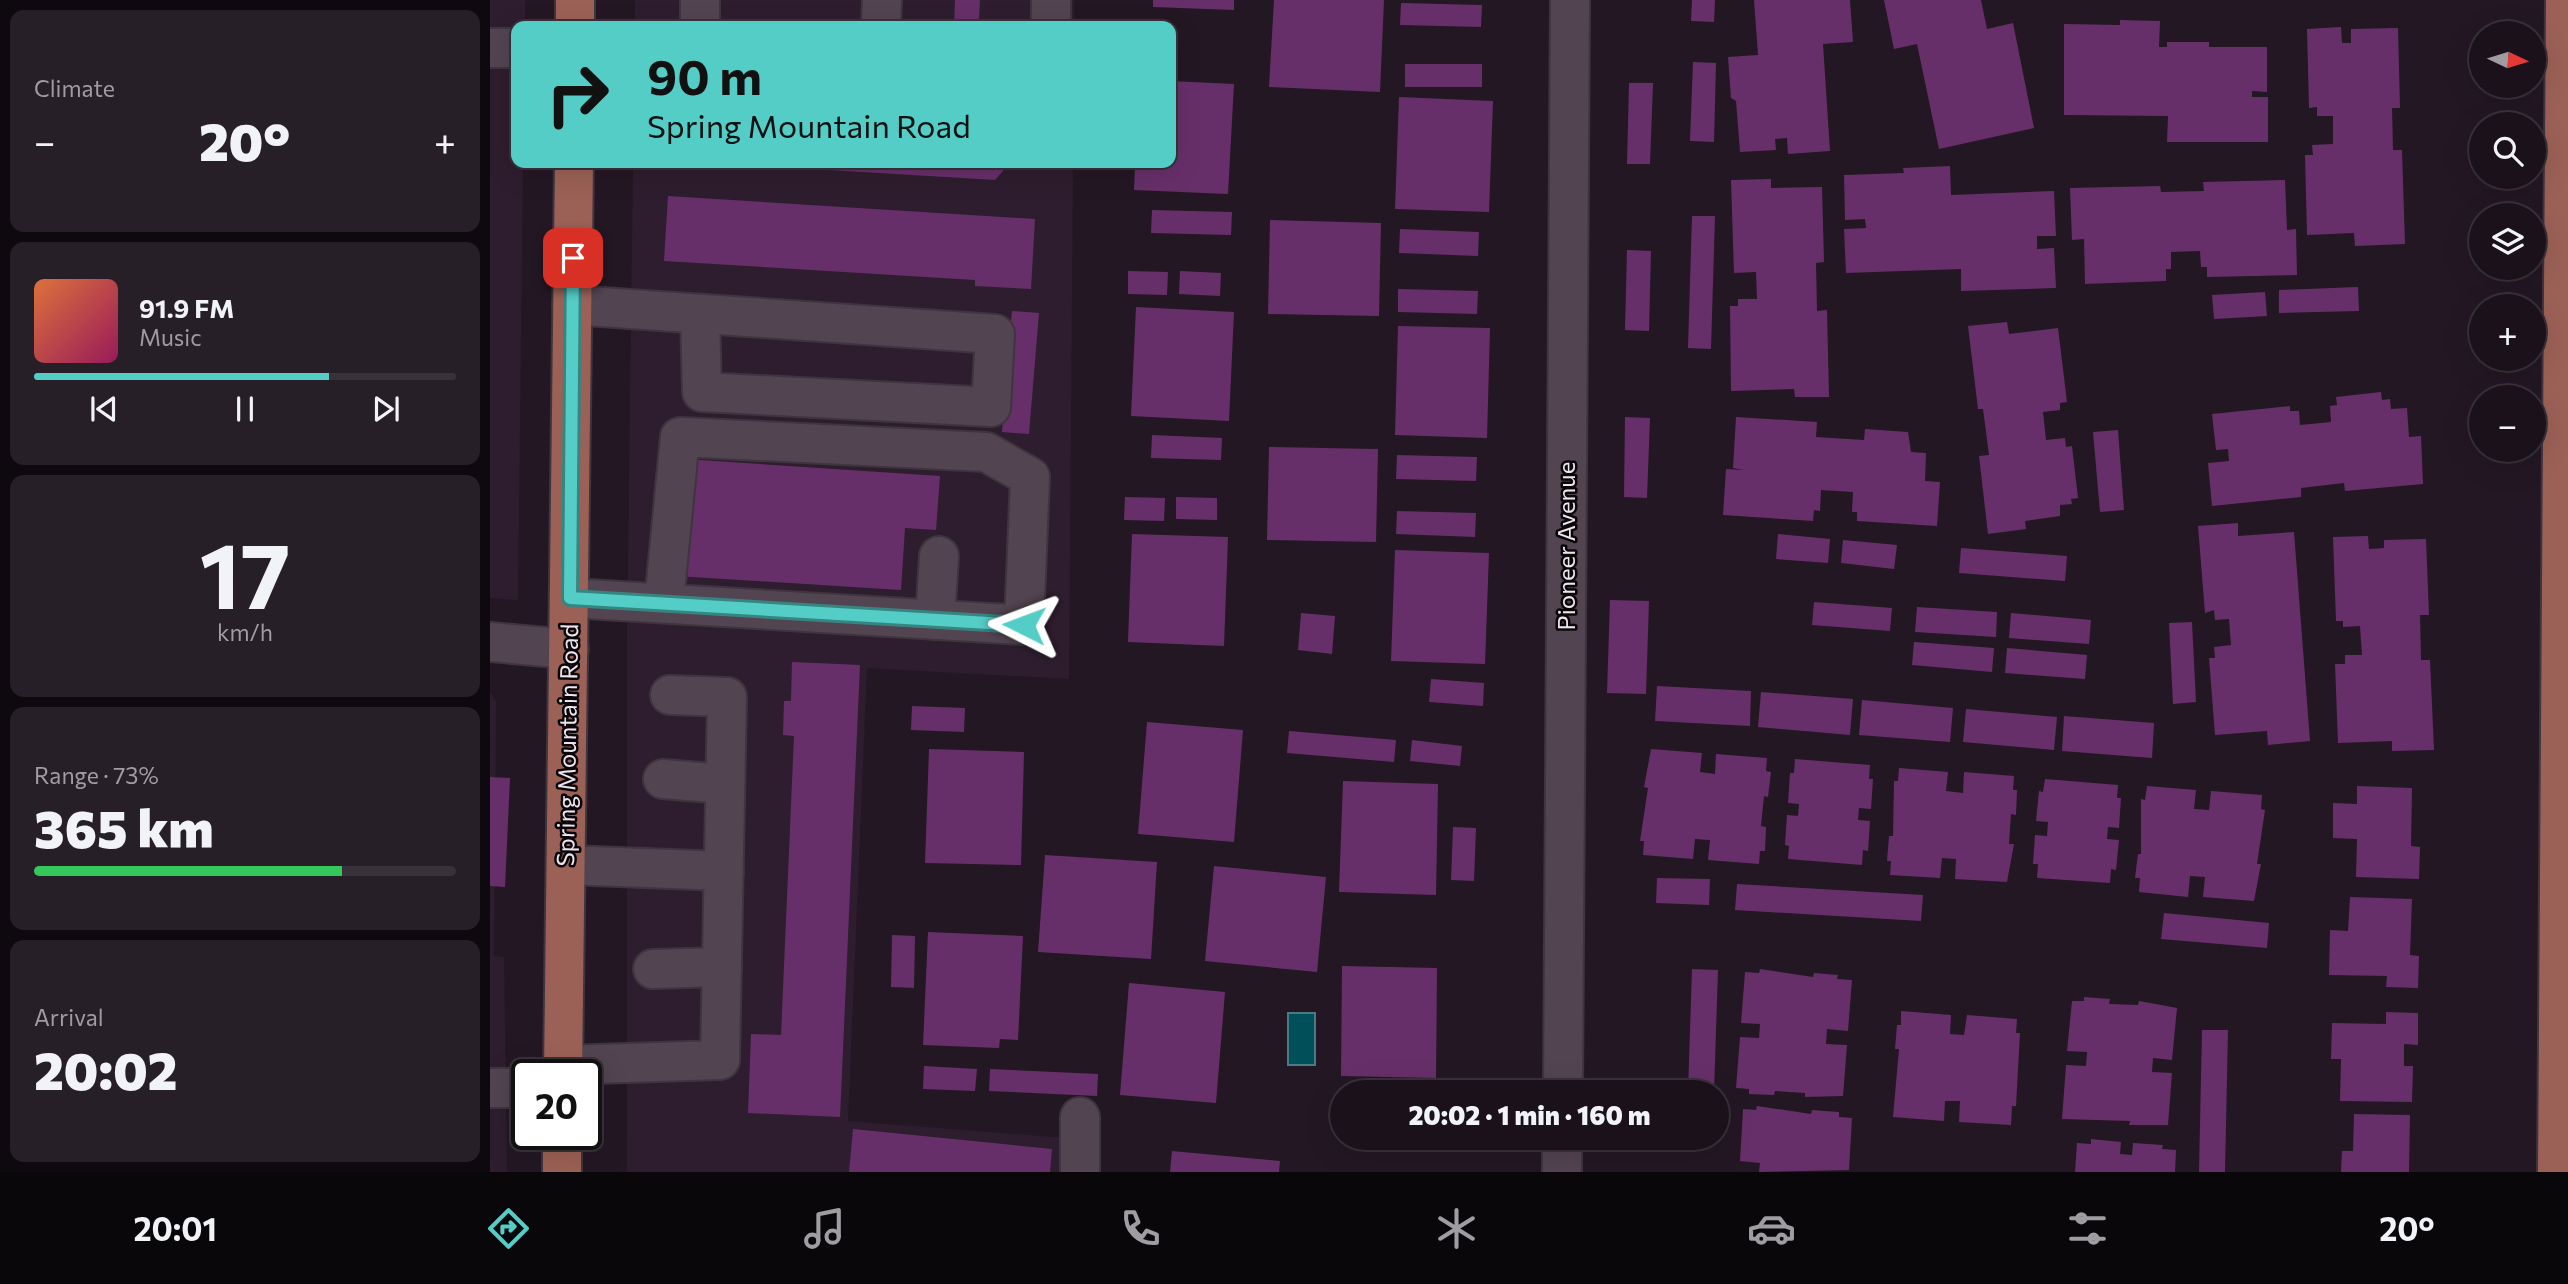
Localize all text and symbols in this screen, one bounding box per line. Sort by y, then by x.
north arrow [2469,21,2546,98]
map controls [2469,21,2546,462]
text: 90 m [647,45,762,105]
icon: right [532,49,623,140]
text: Climate [34,74,115,102]
text: Spring Mountain Road [647,105,971,145]
text: 20° [199,108,290,172]
button: search [2469,112,2546,189]
text: − [34,117,56,164]
text: + [434,117,456,164]
button: layers [2469,203,2546,280]
pin [543,228,603,288]
icon: arrive [554,239,592,277]
text: 91.9 FM [139,292,234,323]
button: + [2469,294,2546,371]
text: Music [139,323,202,351]
button: − [2469,385,2546,462]
icon: previous [85,390,123,428]
icon: pause [226,390,264,428]
icon: next [367,390,405,428]
street label: Pioneer Avenue [1551,462,1580,630]
text: 17 [199,516,291,628]
position arrow [987,588,1061,662]
text: km/h [217,618,273,646]
street label: Spring Mountain Road [550,623,583,867]
text: Range · 73% [34,761,159,789]
text: 365 km [34,795,214,859]
text: Arrival [34,1003,104,1031]
text: 20:02 [34,1037,178,1101]
speed limit sign: 20 [511,1059,602,1150]
text: 20:02 · 1 min · 160 m [1408,1099,1651,1130]
icon: directions [484,1204,533,1253]
icon: music [800,1204,849,1253]
icon: phone [1116,1204,1165,1253]
icon: climate [1432,1204,1481,1253]
icon: car [1747,1204,1796,1253]
icon: filters [2063,1204,2112,1253]
text: 20:01 [133,1208,217,1248]
text: 20° [2379,1208,2435,1248]

